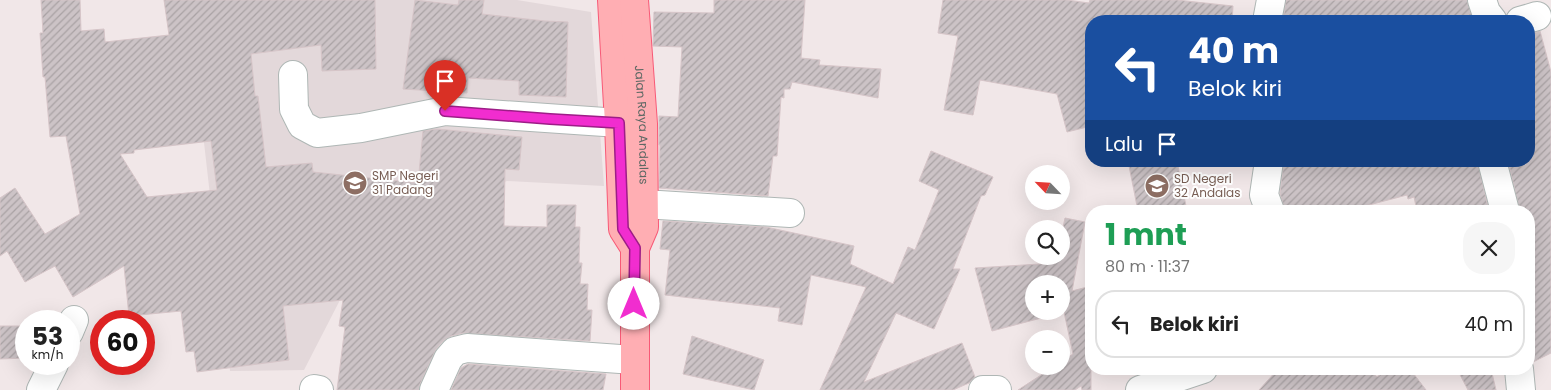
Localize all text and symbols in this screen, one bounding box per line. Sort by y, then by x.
text: 40 m [1188,26,1279,75]
icon: left [1105,35,1170,100]
pin [424,60,466,111]
street label: Jalan Raya Andalas [631,64,653,184]
icon: arrive [431,67,459,95]
text: Belok kiri [1188,73,1282,104]
icon: arrive [1153,130,1181,158]
text: Lalu [1105,131,1143,158]
north arrow [1025,165,1070,210]
map controls [1025,165,1070,375]
place label: SMP Negeri 31 Padang [372,167,438,198]
school or university icon: SMP Negeri 31 Padang [342,170,368,196]
place label: SD Negeri 32 Andalas [1174,170,1241,201]
school or university icon: SD Negeri 32 Andalas [1144,173,1170,199]
text: 1 mnt [1105,213,1187,256]
button: search [1025,220,1070,265]
button: close [1463,222,1515,274]
text: 80 m · 11:37 [1105,255,1190,278]
button: + [1025,275,1070,320]
position arrow [607,277,659,329]
speed limit sign: 60 [90,310,155,375]
icon: left [1107,310,1135,338]
text: Belok kiri [1150,311,1239,338]
text: 40 m [1464,311,1513,338]
text: 53 [32,319,63,354]
button: − [1025,330,1070,375]
text: km/h [32,346,63,363]

